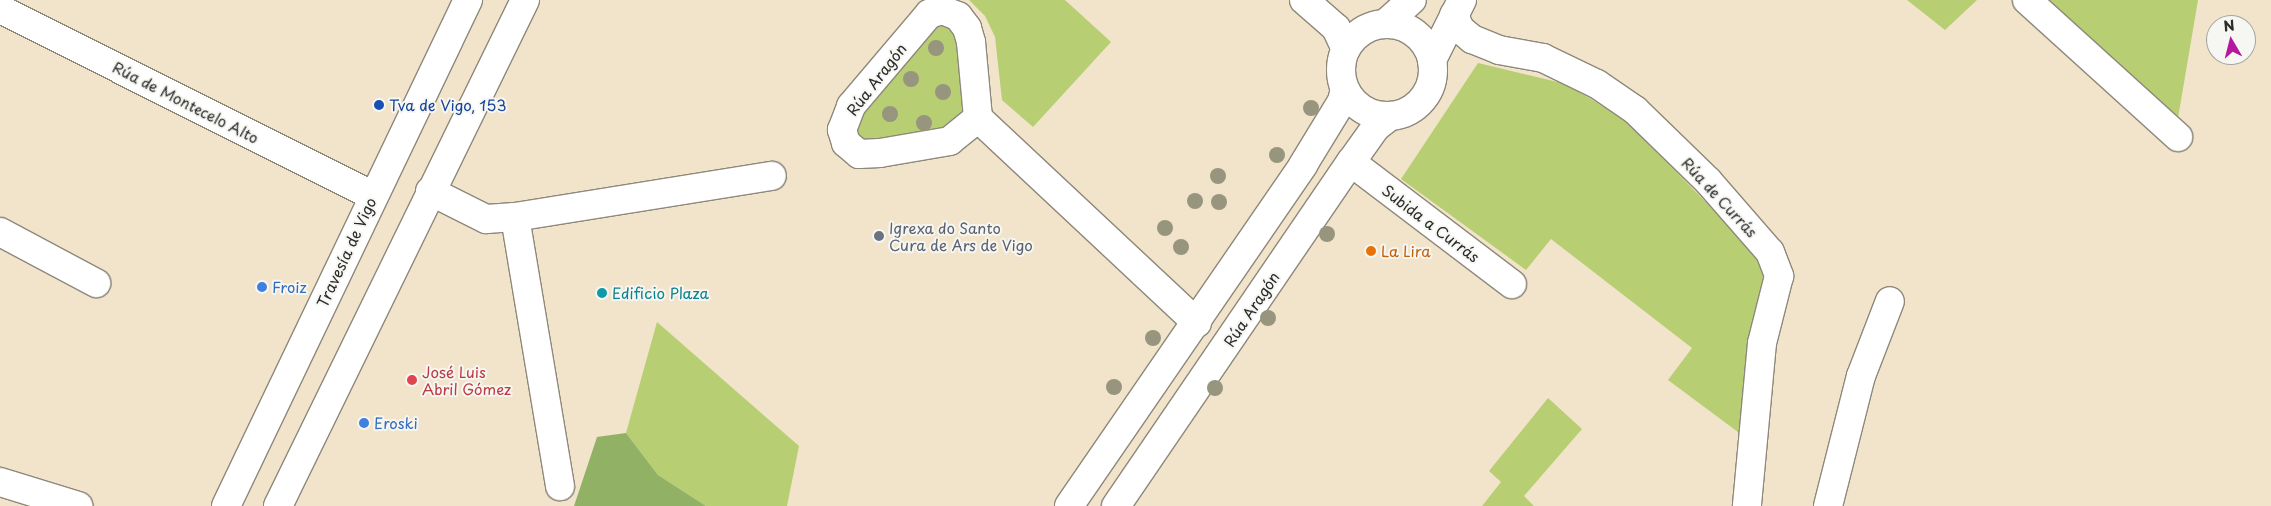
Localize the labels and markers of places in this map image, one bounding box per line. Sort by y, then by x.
place label: Tva de Vigo, 153 [389,96,507,114]
marker: Tva de Vigo, 153 [373,99,385,111]
place label: Igrexa do Santo Cura de Ars de Vigo [889,218,1033,253]
marker: Igrexa do Santo Cura de Ars de Vigo [873,230,885,242]
place label: La Lira [1381,242,1431,260]
marker: La Lira [1365,245,1377,257]
place label: Froiz [272,278,307,296]
marker: Froiz [256,281,268,293]
place label: Edificio Plaza [612,284,708,302]
marker: Edificio Plaza [596,287,608,299]
place label: José Luis Abril Gómez [422,362,512,397]
marker: José Luis Abril Gómez [406,374,418,386]
place label: Eroski [374,414,418,432]
marker: Eroski [358,417,370,429]

